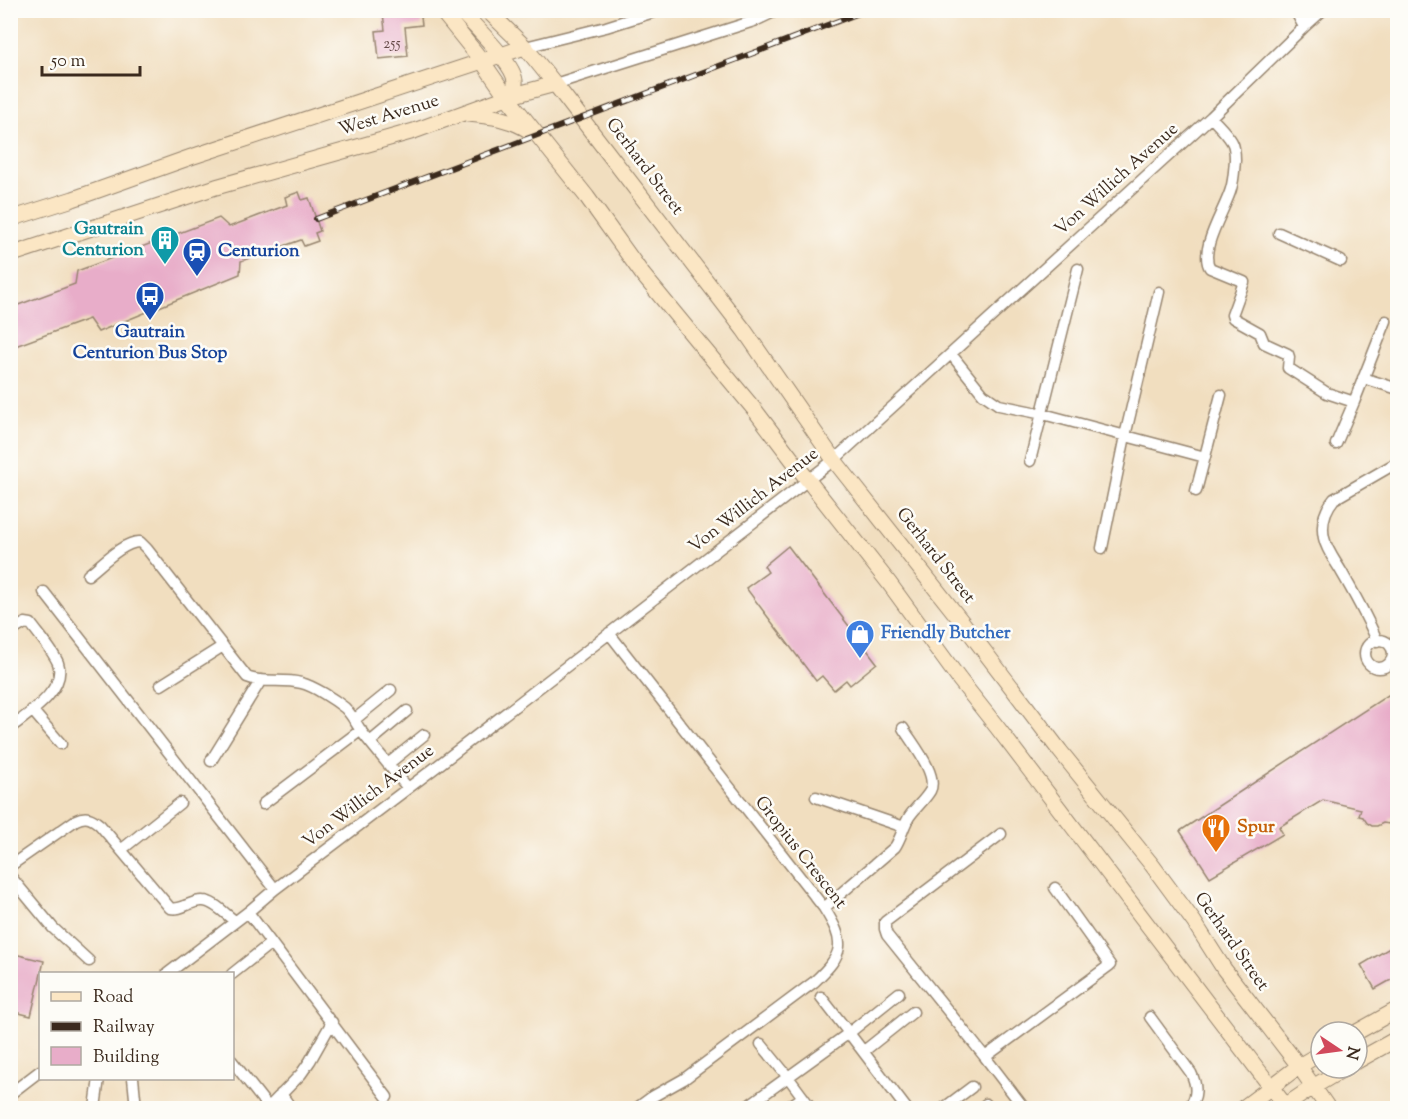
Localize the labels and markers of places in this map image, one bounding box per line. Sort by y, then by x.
place label: Gautrain Centurion [62,217,144,264]
building icon: Gautrain Centurion [149,224,181,266]
station icon: Centurion [181,236,213,278]
place label: Centurion [218,239,300,265]
bus stop icon: Gautrain Centurion Bus Stop [134,280,166,322]
place label: Gautrain Centurion Bus Stop [73,320,227,367]
shop icon: Friendly Butcher [844,618,876,660]
place label: Friendly Butcher [881,621,1011,647]
restaurant icon: Spur [1200,812,1232,854]
place label: Spur [1237,815,1275,841]

